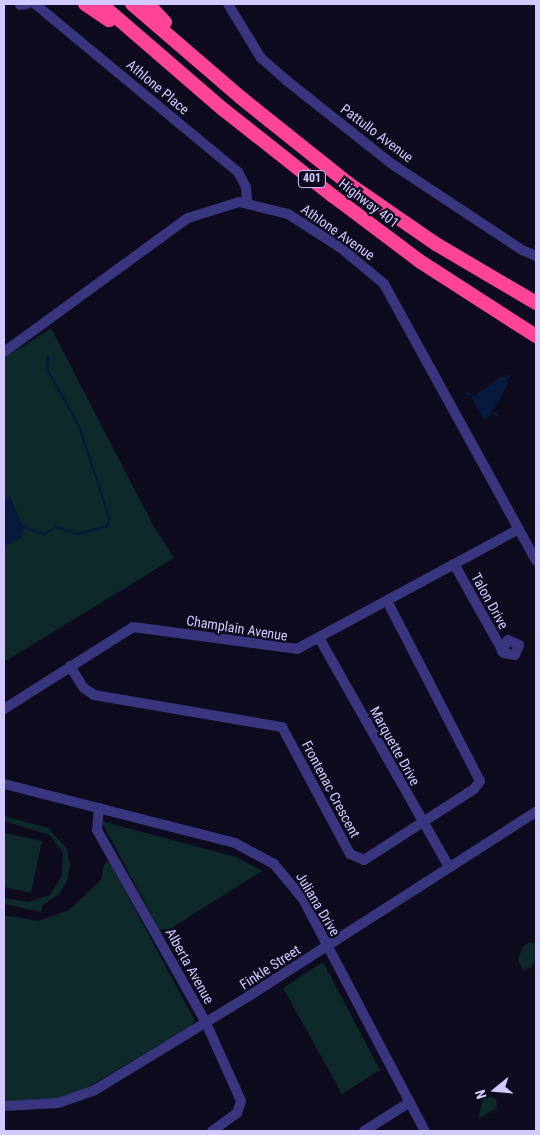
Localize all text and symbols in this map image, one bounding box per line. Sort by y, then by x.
street label: Athlone Place [123,56,193,118]
street label: Pattullo Avenue [337,100,417,166]
road number: 401 [297,170,327,188]
street label: Highway 401 [336,175,402,231]
street label: Athlone Avenue [298,200,378,264]
street label: Talon Drive [468,570,512,632]
street label: Champlain Avenue [185,612,289,644]
street label: Marquette Drive [366,704,424,788]
street label: Frontenac Crescent [298,738,364,840]
street label: Juliana Drive [292,869,344,939]
street label: Alberta Avenue [162,925,218,1007]
street label: Finkle Street [237,941,303,993]
north arrow [470,1065,520,1115]
text: N [472,1088,490,1101]

